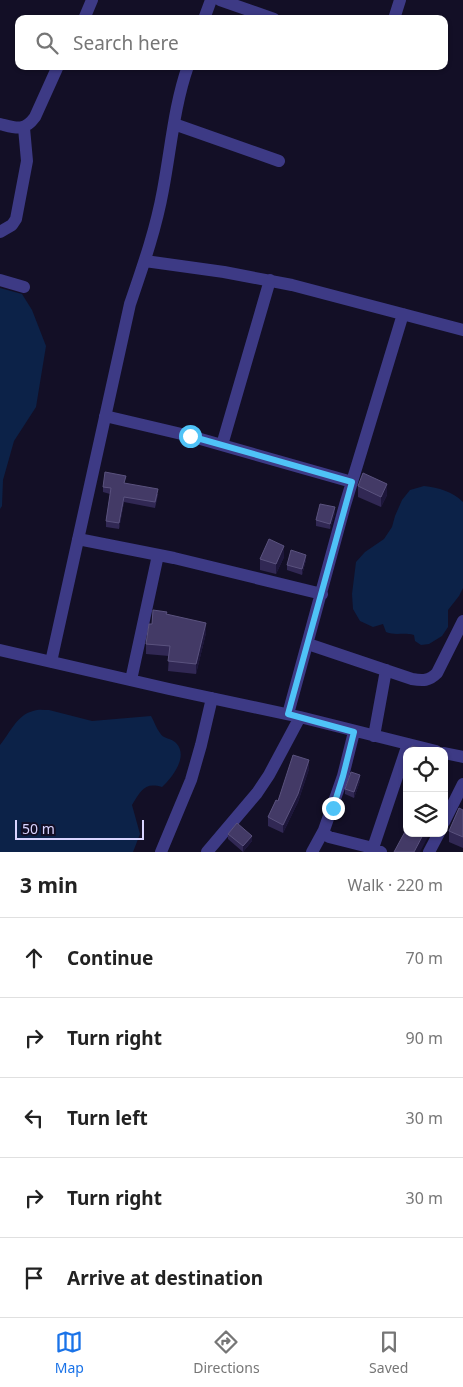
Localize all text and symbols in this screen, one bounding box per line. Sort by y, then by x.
search box [15,15,448,70]
icon: search [33,29,61,57]
text: Search here [73,30,179,56]
route start [179,425,202,448]
map controls [403,747,448,837]
button: locate [403,747,448,792]
button: layers [403,792,448,837]
route end [322,797,345,820]
scale bar [15,817,144,840]
text: 50 m [22,819,55,838]
text: 3 min [20,871,78,899]
text: Walk · 220 m [348,874,443,896]
icon: ahead [20,944,48,972]
text: Continue [67,945,153,971]
text: 70 m [406,947,443,969]
icon: right [20,1024,48,1052]
text: Turn right [67,1025,162,1051]
text: 90 m [406,1027,443,1049]
icon: left [20,1104,48,1132]
text: Turn left [67,1105,148,1131]
text: 30 m [406,1107,443,1129]
icon: right [20,1184,48,1212]
text: Turn right [67,1185,162,1211]
text: 30 m [406,1187,443,1209]
icon: arrive [20,1264,48,1292]
text: Arrive at destination [67,1265,263,1291]
tab: Map [55,1328,84,1377]
tab: Directions [193,1328,260,1377]
tab: Saved [369,1328,408,1377]

